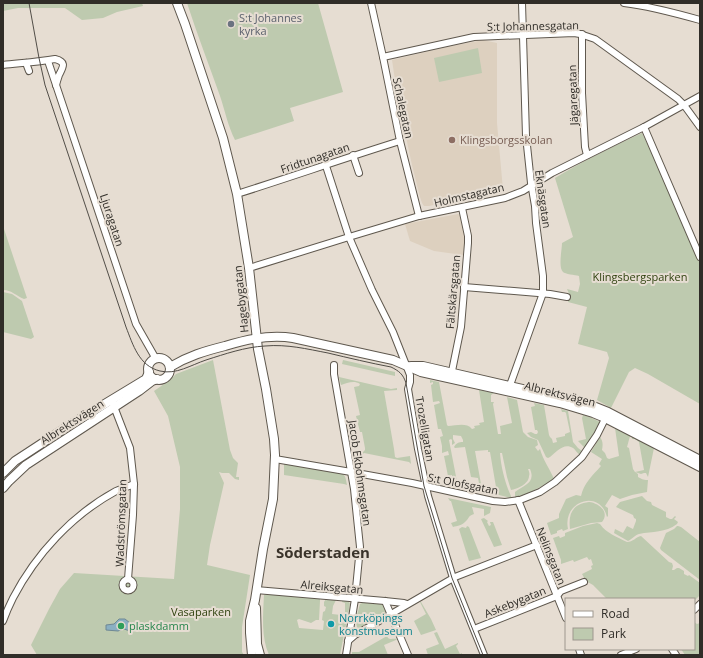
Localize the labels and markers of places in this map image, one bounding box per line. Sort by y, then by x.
place label: S:t Johannes kyrka [239,10,302,38]
marker: S:t Johannes kyrka [226,19,236,29]
place label: Klingsborgsskolan [460,132,553,147]
marker: Klingsborgsskolan [447,135,457,145]
place label: Norrköpings konstmuseum [339,610,413,638]
place label: plaskdamm [129,618,189,633]
marker: Norrköpings konstmuseum [326,619,336,629]
marker: plaskdamm [116,621,126,631]

